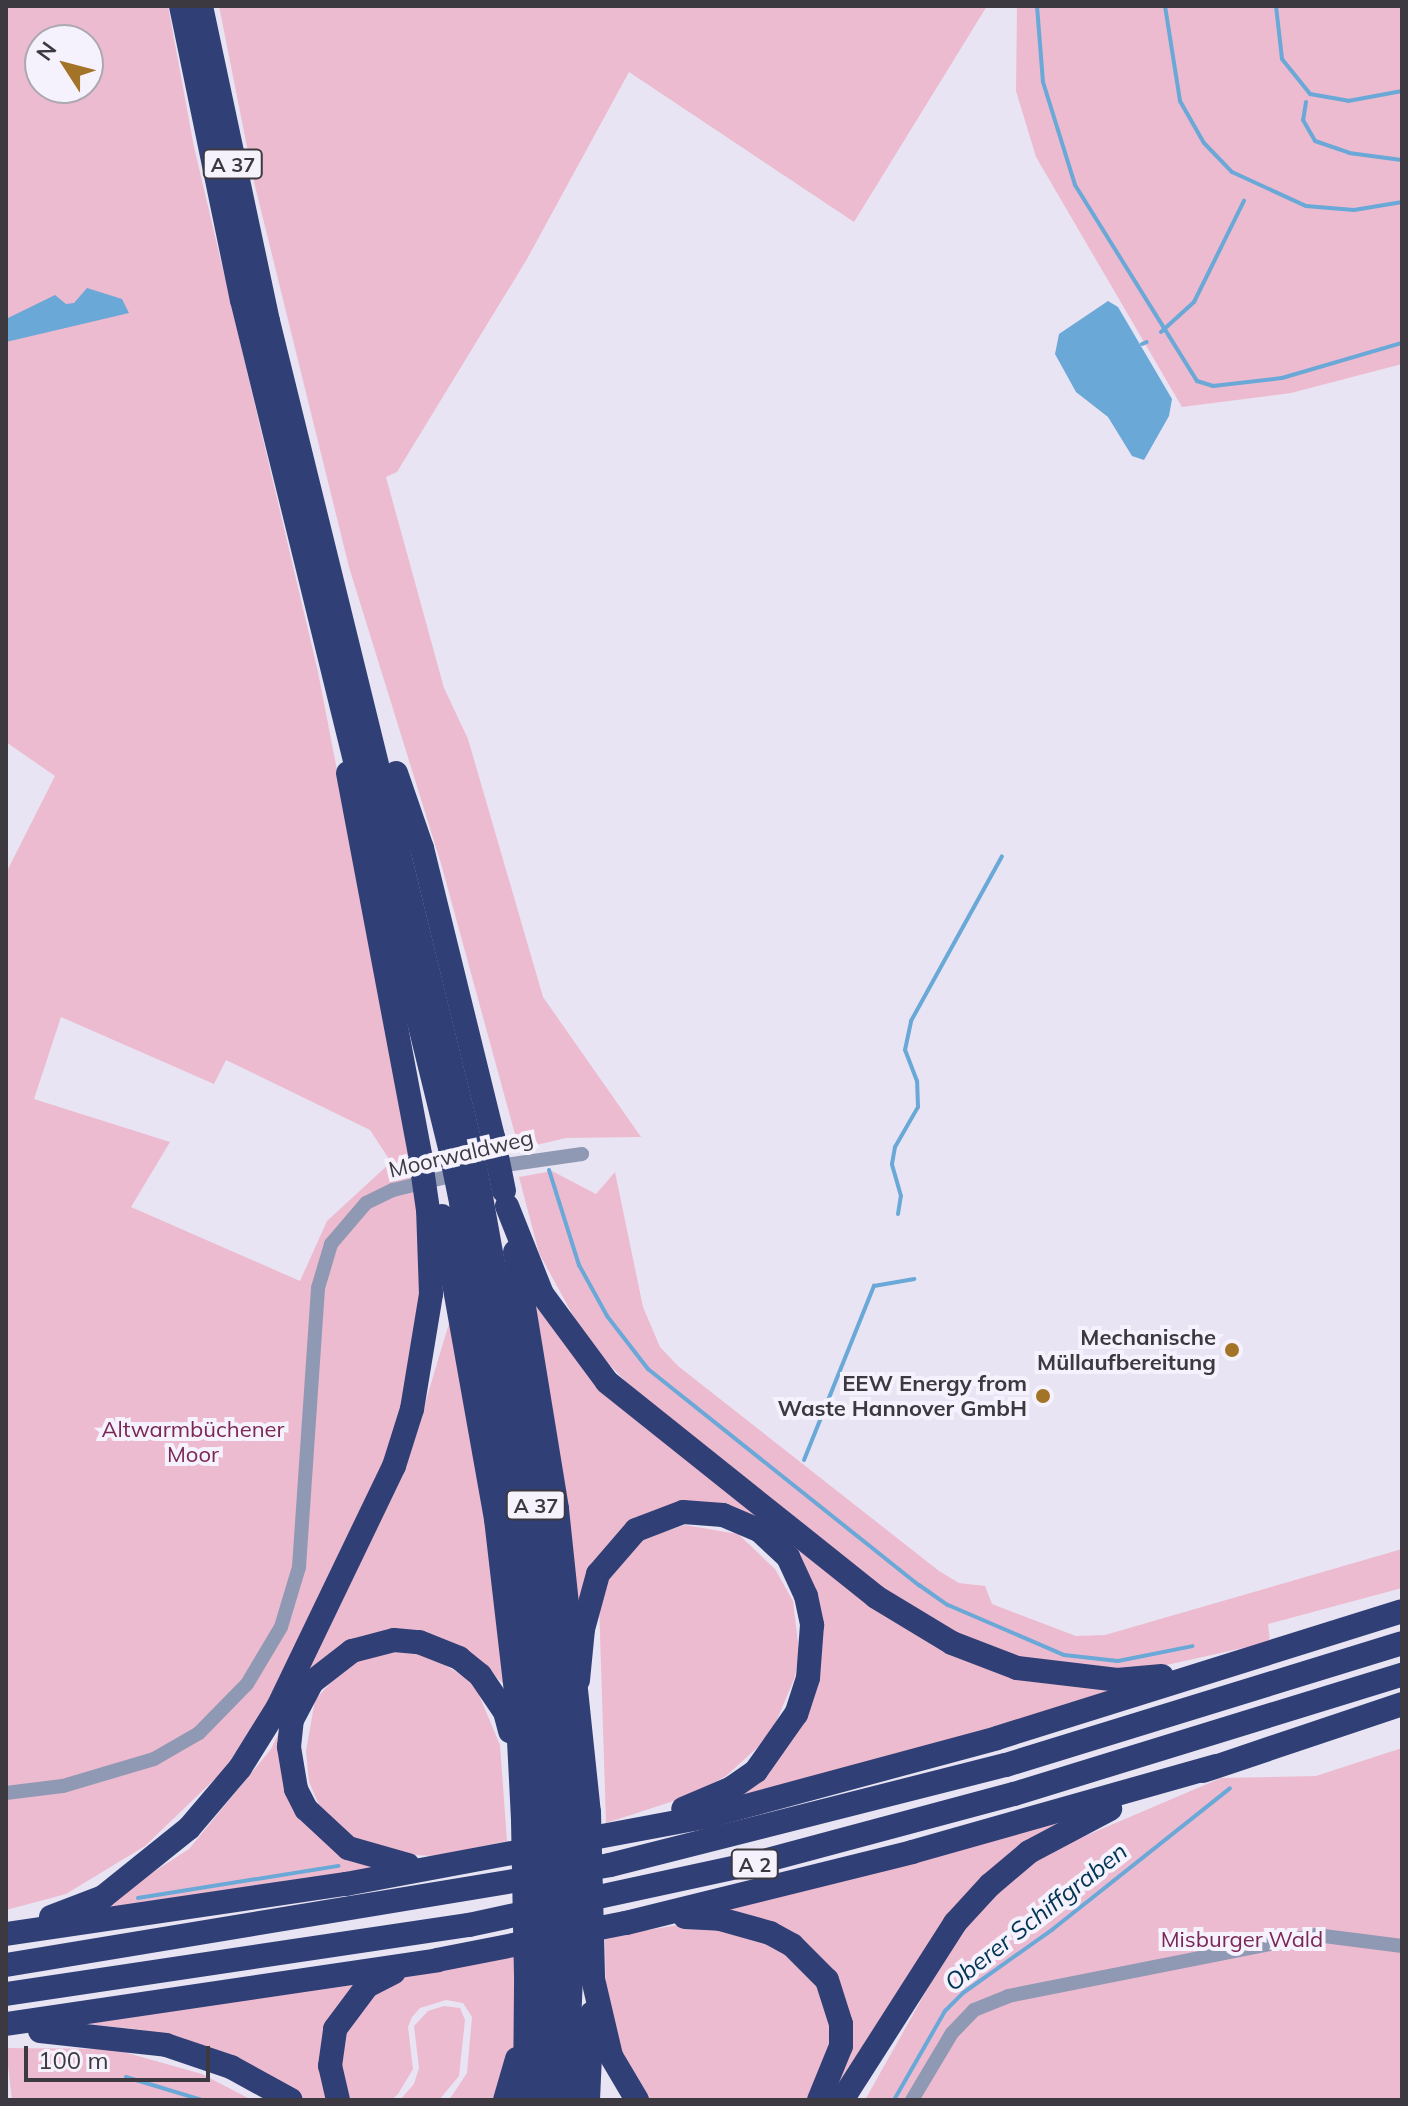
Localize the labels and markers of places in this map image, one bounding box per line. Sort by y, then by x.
place label: Mechanische Müllaufbereitung [1037,1324,1216,1376]
marker: Mechanische Müllaufbereitung [1223,1341,1241,1359]
place label: EEW Energy from Waste Hannover GmbH [778,1370,1027,1422]
marker: EEW Energy from Waste Hannover GmbH [1034,1387,1052,1405]

